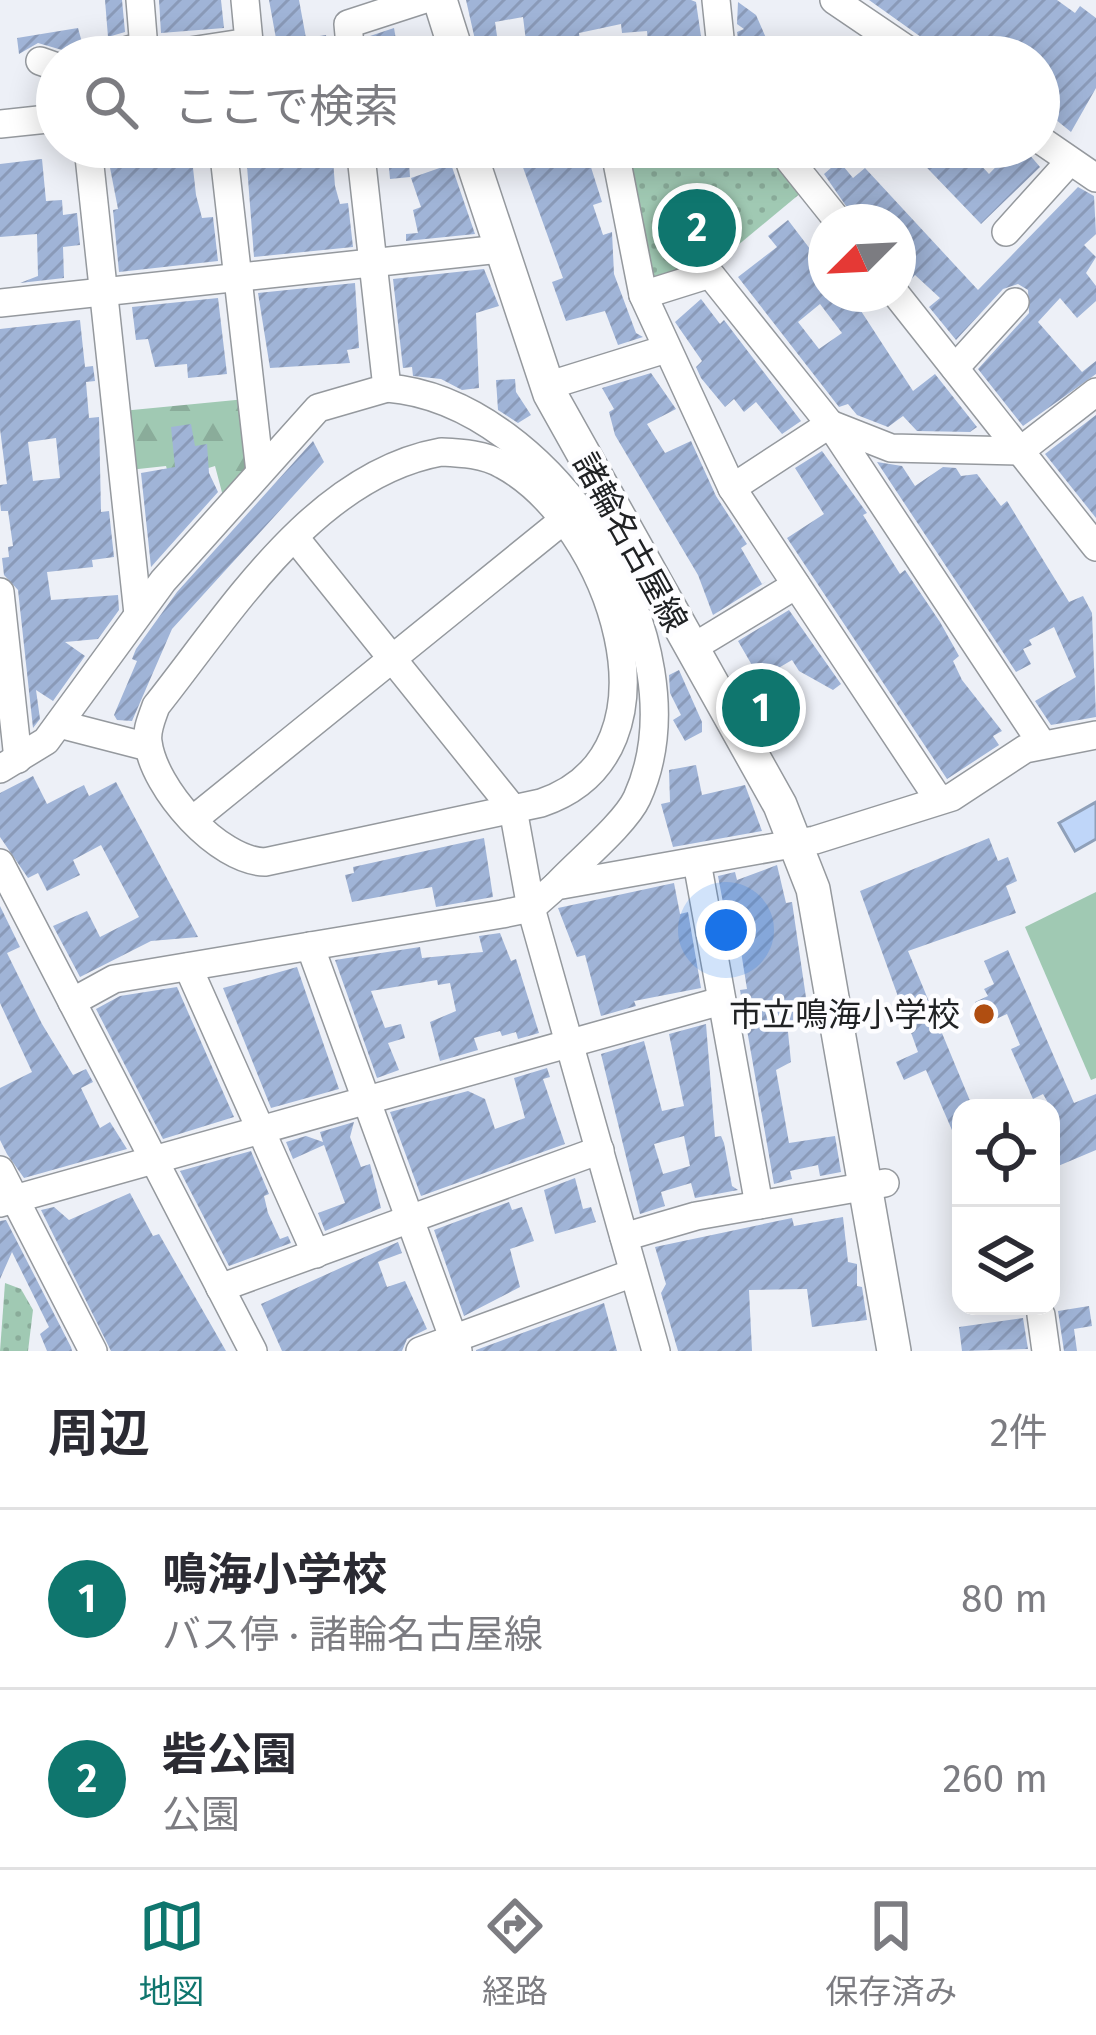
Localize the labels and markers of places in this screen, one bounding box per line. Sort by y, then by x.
pin: 2 [658,183,736,273]
pin: 1 [722,663,800,753]
place label: 市立鳴海小学校 [729,995,960,1035]
marker: 市立鳴海小学校 [971,1001,997,1027]

